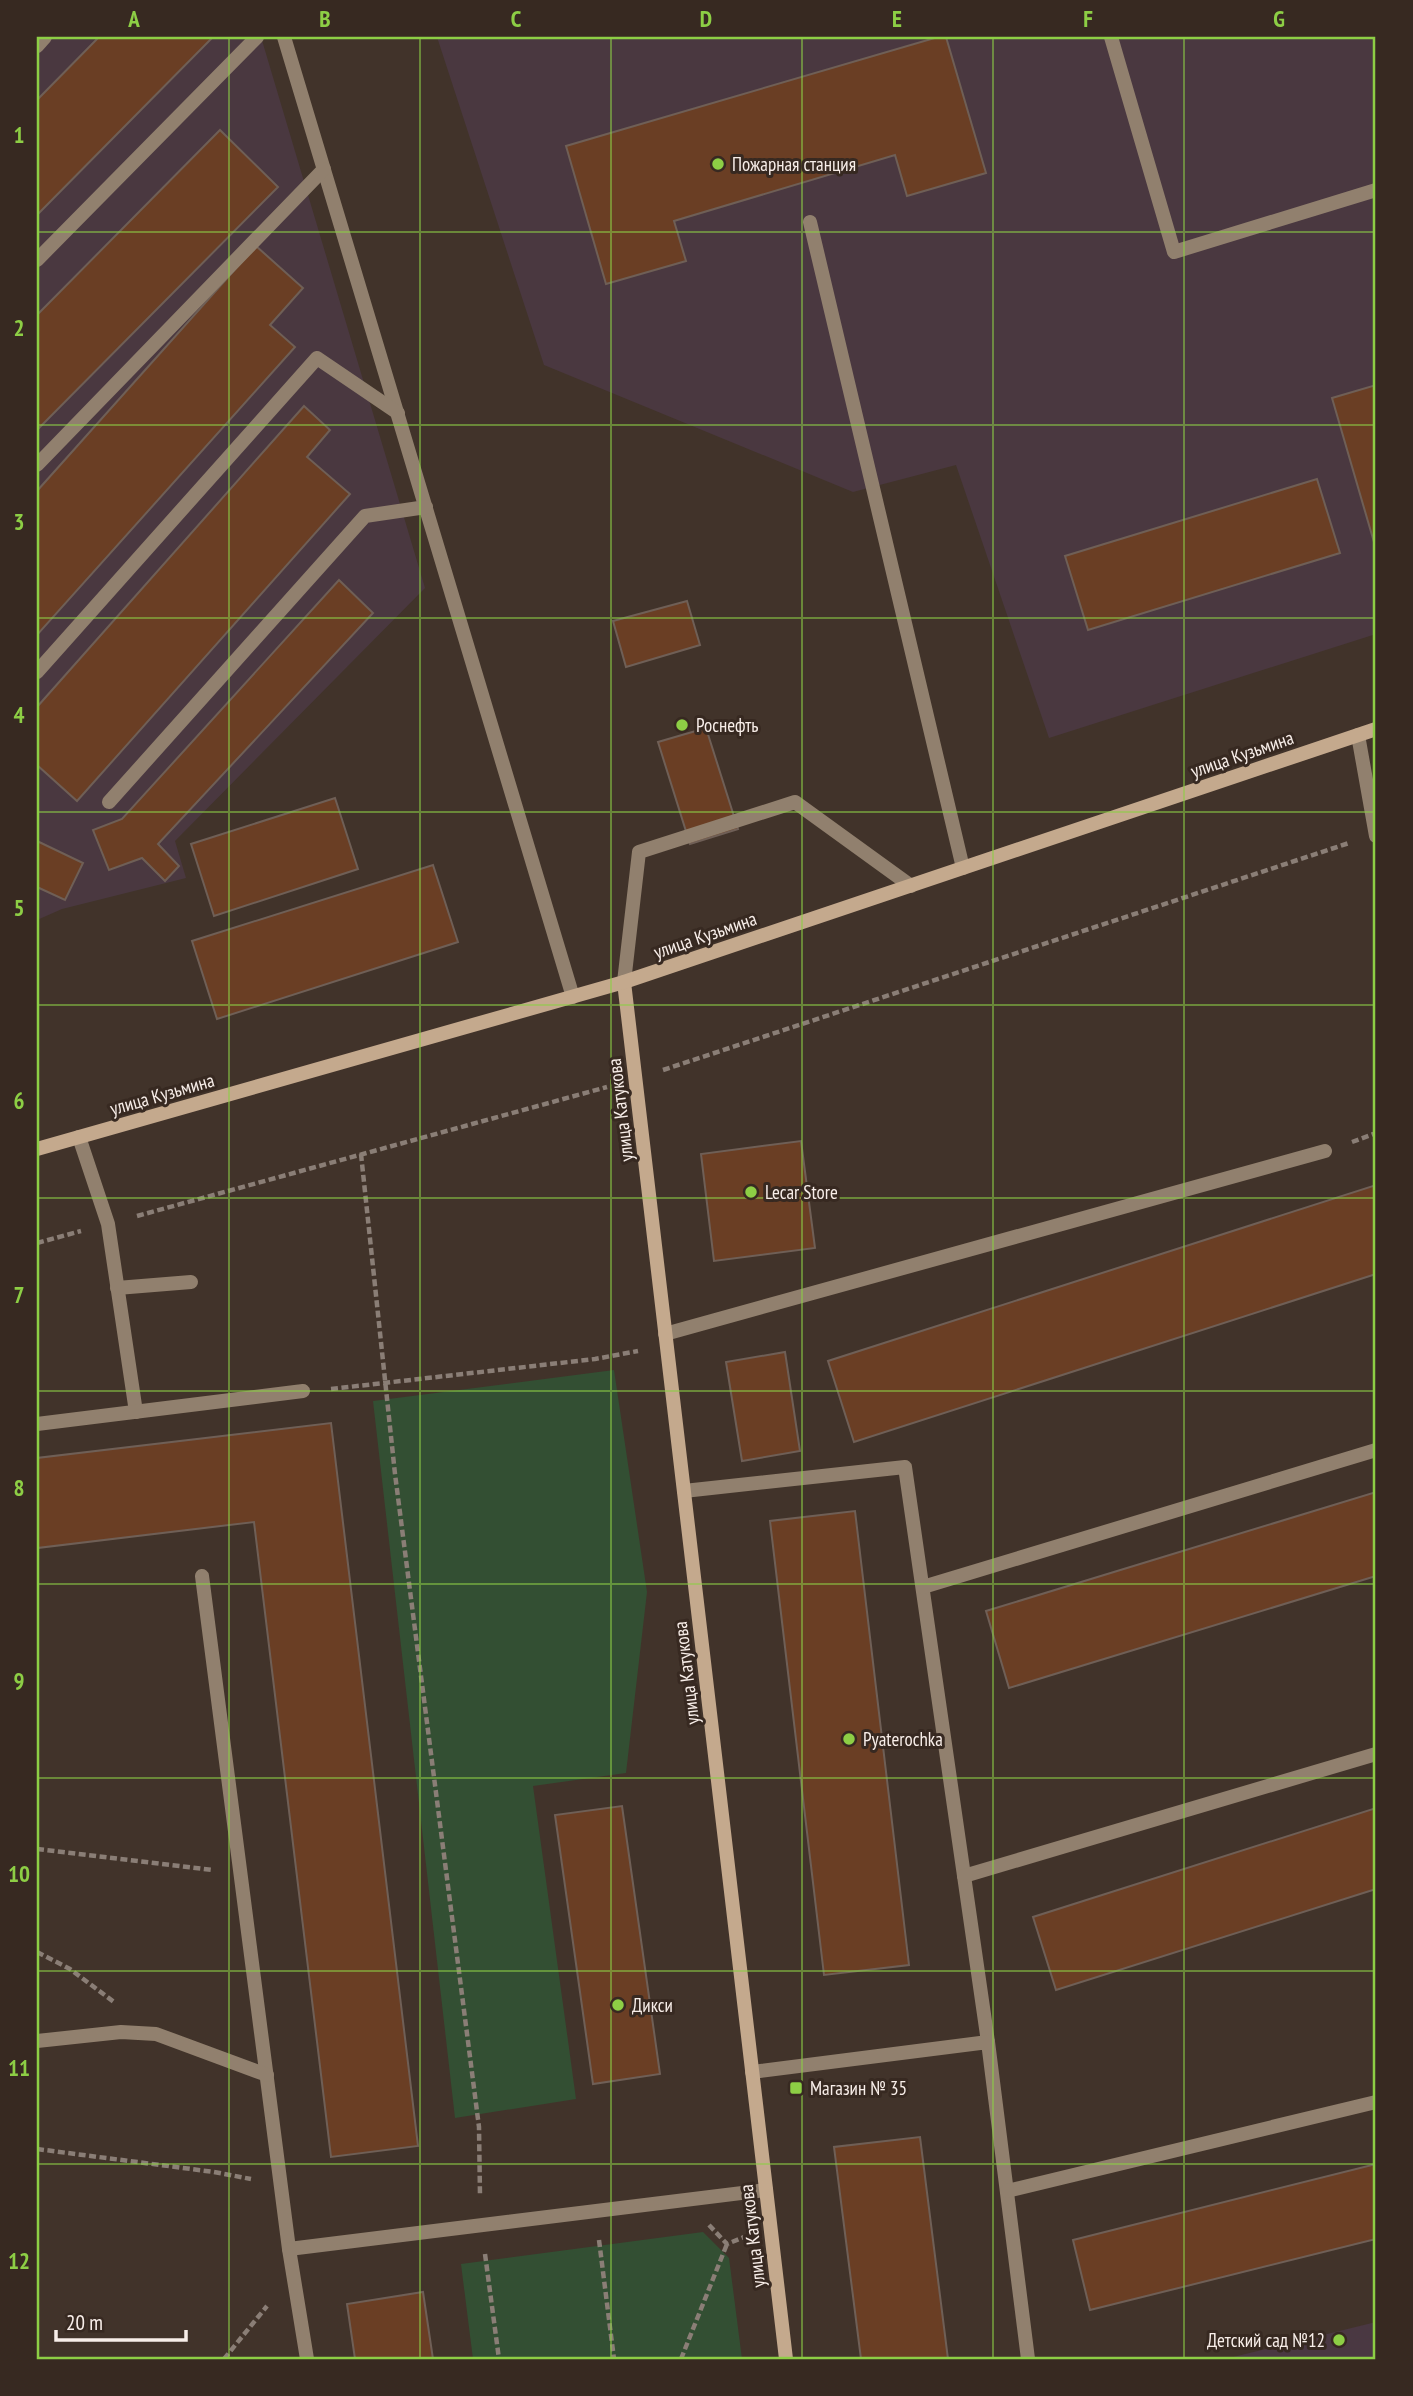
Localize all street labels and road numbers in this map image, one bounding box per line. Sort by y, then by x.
street label: улица Кузьмина [1187,725,1297,783]
street label: улица Кузьмина [650,906,760,964]
street label: улица Катукова [602,1057,638,1163]
street label: улица Кузьмина [107,1068,217,1120]
street label: улица Катукова [668,1620,704,1726]
street label: улица Катукова [734,2183,770,2289]

